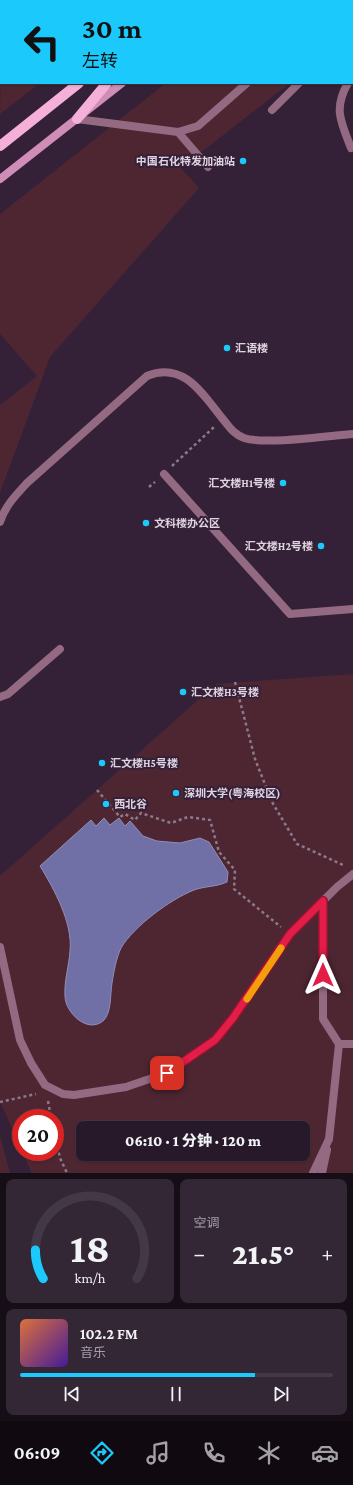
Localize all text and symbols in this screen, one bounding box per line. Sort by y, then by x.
text: 30 m [82,13,142,44]
icon: left [16,16,68,68]
text: 左转 [82,51,118,71]
place label: 中国石化特发加油站 [136,155,235,167]
marker: 中国石化特发加油站 [238,156,248,166]
place label: 汇语楼 [235,342,268,354]
marker: 汇语楼 [222,343,232,353]
place label: 汇文楼H1号楼 [208,477,275,489]
marker: 汇文楼H1号楼 [278,478,288,488]
place label: 文科楼办公区 [154,517,220,529]
marker: 文科楼办公区 [141,518,151,528]
place label: 汇文楼H2号楼 [245,540,313,552]
marker: 汇文楼H2号楼 [316,541,326,551]
place label: 汇文楼H3号楼 [191,686,259,698]
marker: 汇文楼H3号楼 [178,687,188,697]
place label: 汇文楼H5号楼 [110,757,178,769]
marker: 汇文楼H5号楼 [97,758,107,768]
place label: 深圳大学(粤海校区) [184,787,280,800]
marker: 深圳大学(粤海校区) [171,788,181,798]
place label: 西北谷 [114,798,147,810]
marker: 西北谷 [101,799,111,809]
position arrow [302,954,344,996]
pin [150,1056,184,1090]
icon: arrive [156,1062,178,1084]
speed limit sign: 20 [12,1109,64,1161]
text: 06:10 · 1 分钟 · 120 m [125,1133,261,1149]
text: 空调 [194,1215,220,1230]
text: 18 [70,1225,110,1271]
text: 21.5° [232,1237,295,1270]
text: − [194,1241,205,1266]
text: + [321,1241,333,1266]
text: km/h [74,1270,105,1286]
text: 102.2 FM [80,1326,138,1342]
text: 音乐 [80,1345,106,1360]
icon: previous [61,1383,83,1405]
icon: pause [165,1383,187,1405]
icon: next [270,1383,292,1405]
icon: directions [88,1439,116,1467]
icon: music [144,1439,172,1467]
icon: phone [200,1439,228,1467]
icon: climate [255,1439,283,1467]
icon: car [311,1439,339,1467]
text: 06:09 [14,1443,60,1463]

